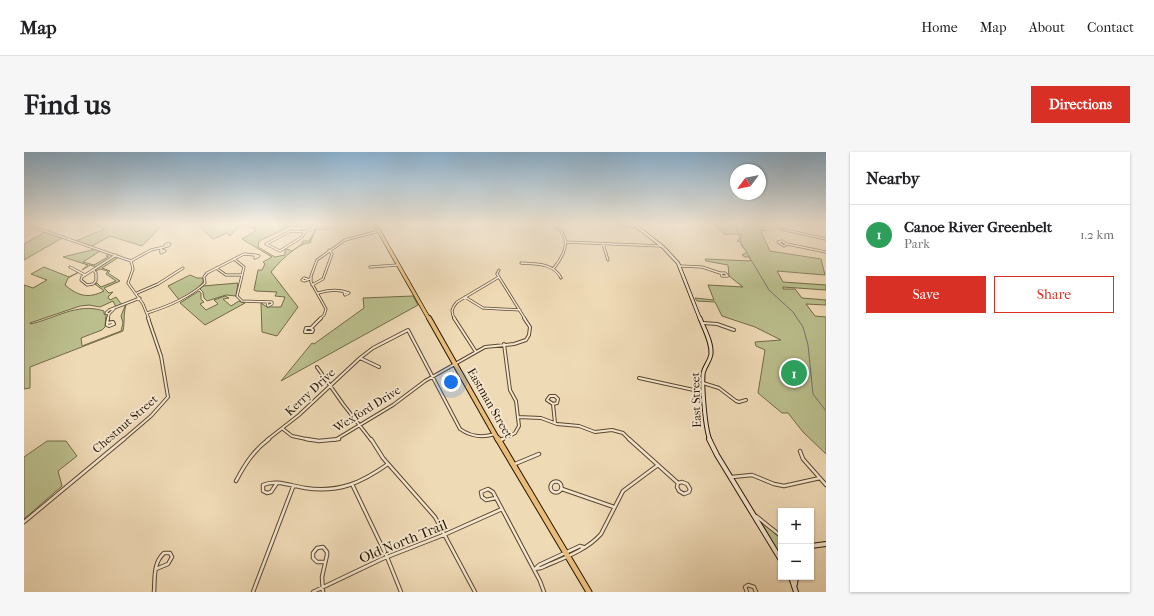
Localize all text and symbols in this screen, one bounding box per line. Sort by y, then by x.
text: Map [20,17,56,39]
text: Home [921,19,958,36]
text: Map [980,19,1007,36]
text: About [1029,19,1065,36]
text: Contact [1087,19,1134,36]
button: Directions [1031,86,1130,123]
text: Find us [24,88,111,121]
north arrow [730,164,766,200]
text: Nearby [866,168,920,188]
text: Canoe River Greenbelt [904,218,1052,236]
text: 1 [877,227,881,242]
text: 1.2 km [1080,227,1114,242]
text: Park [904,236,930,251]
button: Save [866,276,986,313]
button: Share [994,276,1114,313]
pin: 1 [781,358,807,388]
street label: Kerry Drive [282,365,338,419]
street label: Eastman Street [464,366,516,441]
street label: East Street [688,371,704,428]
your location [441,372,461,392]
street label: Wexford Drive [330,383,403,436]
street label: Chestnut Street [90,392,161,456]
map controls [778,508,814,580]
button: + [778,508,814,544]
street label: Old North Trail [357,516,450,567]
button: − [778,544,814,580]

